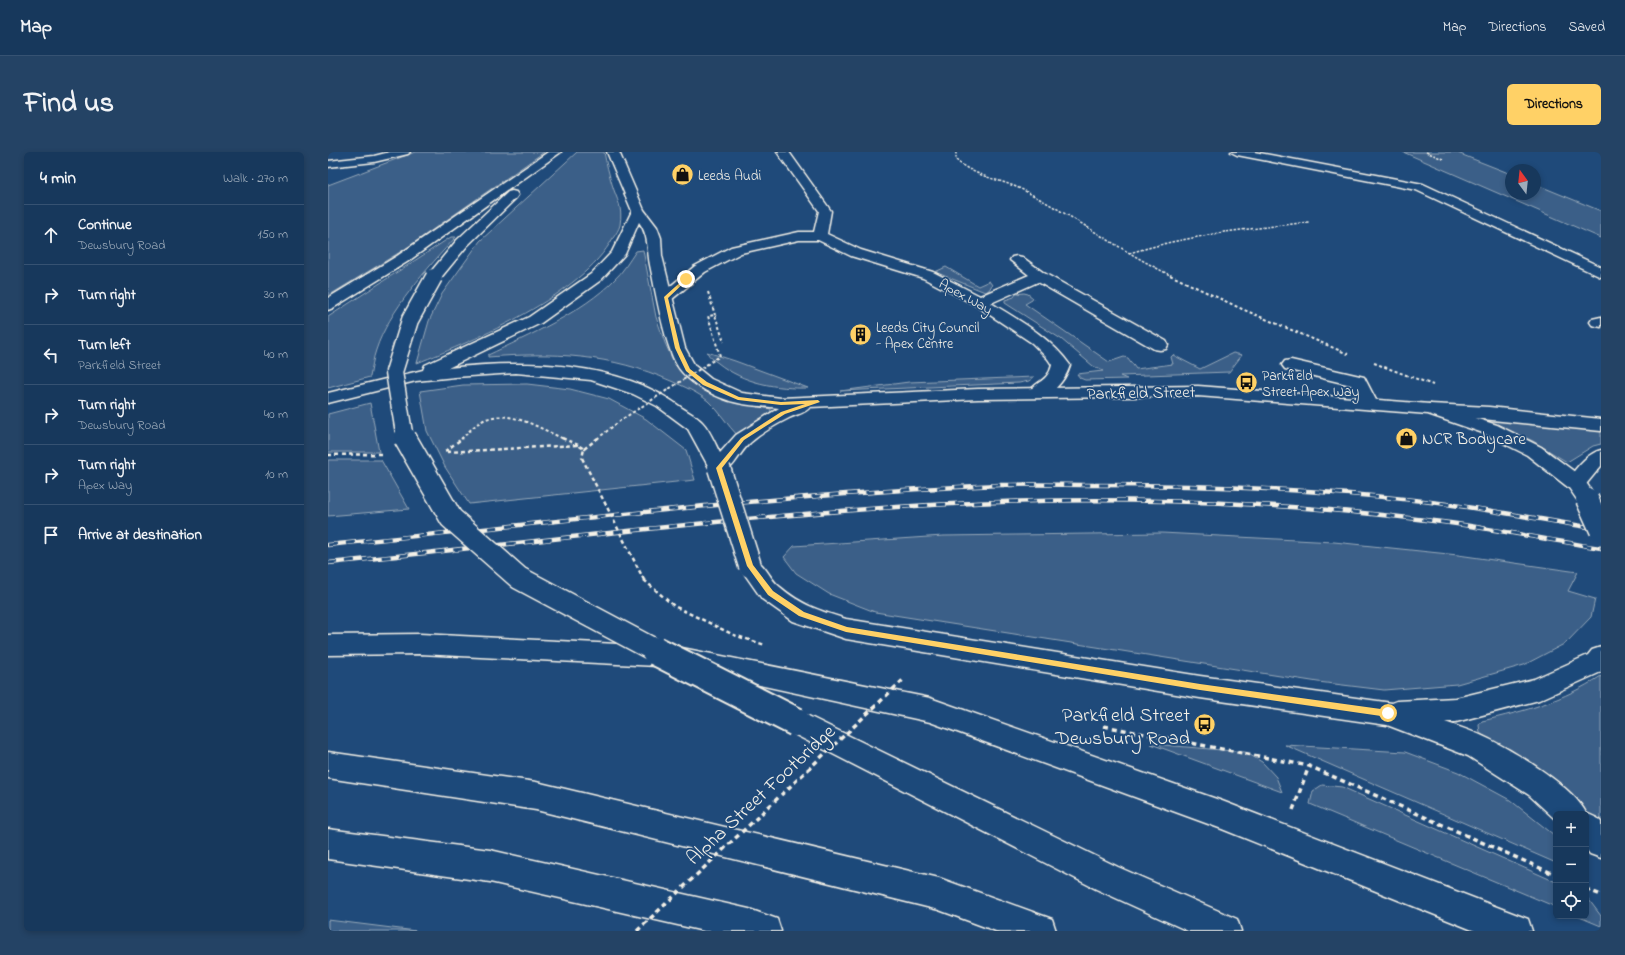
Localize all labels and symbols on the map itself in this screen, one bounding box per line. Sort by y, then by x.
shop icon: Leeds Audi [670,162,696,188]
north arrow [1505,164,1541,200]
place label: Leeds Audi [698,166,761,187]
route end [677,270,695,288]
street label: Apex Way [934,274,996,322]
place label: Leeds City Council - Apex Centre [876,318,979,355]
building icon: Leeds City Council - Apex Centre [847,322,873,348]
place label: Parkfield Street Apex Way [1262,366,1359,404]
bus stop icon: Parkfield Street Apex Way [1234,370,1260,396]
street label: Parkfield Street [1086,380,1196,407]
shop icon: NCR Bodycare [1394,425,1420,451]
place label: NCR Bodycare [1422,427,1526,453]
place label: Parkfield Street Dewsbury Road [1054,702,1190,754]
route start [1379,704,1397,722]
bus stop icon: Parkfield Street Dewsbury Road [1192,712,1218,738]
street label: Alpha Street Footbridge [681,719,844,874]

